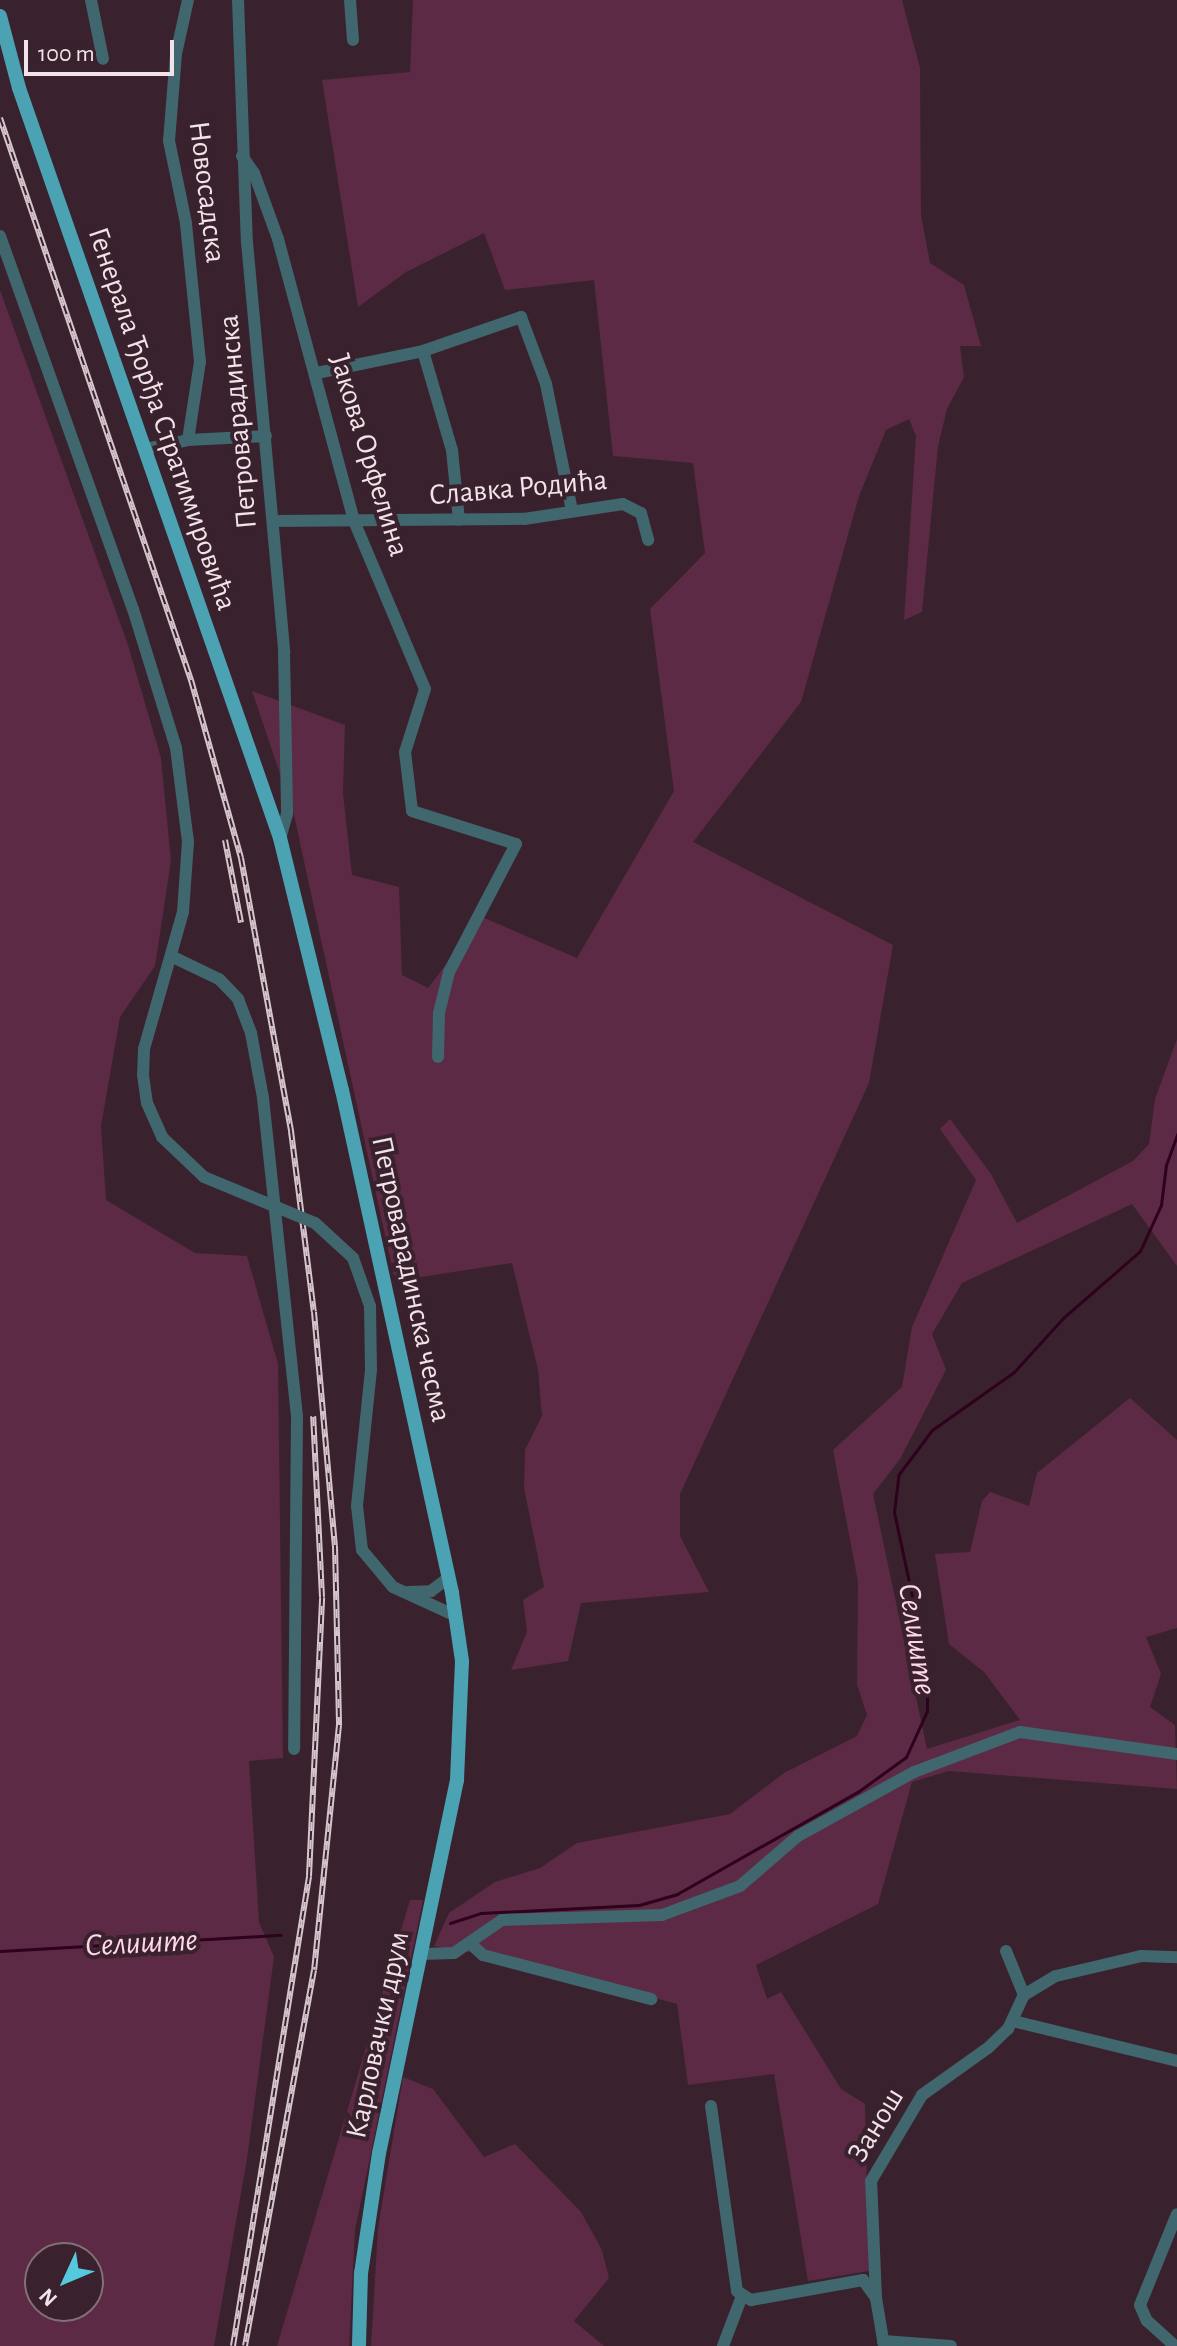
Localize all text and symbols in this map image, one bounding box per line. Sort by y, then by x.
scale bar [28,24,178,74]
text: 100 m [38,42,95,66]
street label: Новосадска [180,119,234,265]
street label: Генерала Ђорђа Стратимировића [79,223,245,615]
street label: Петроварадинска [211,313,265,531]
street label: Јакова Орфелина [321,349,417,561]
street label: Славка Родића [427,462,609,514]
street label: Петроварадинска чесма [363,1133,459,1425]
water label: Селиште [889,1580,945,1698]
water label: Селиште [84,1921,198,1965]
street label: Карловачки друм [338,1928,418,2142]
street label: Занош [840,2081,912,2169]
north arrow [24,2242,104,2322]
text: N [35,2284,61,2310]

